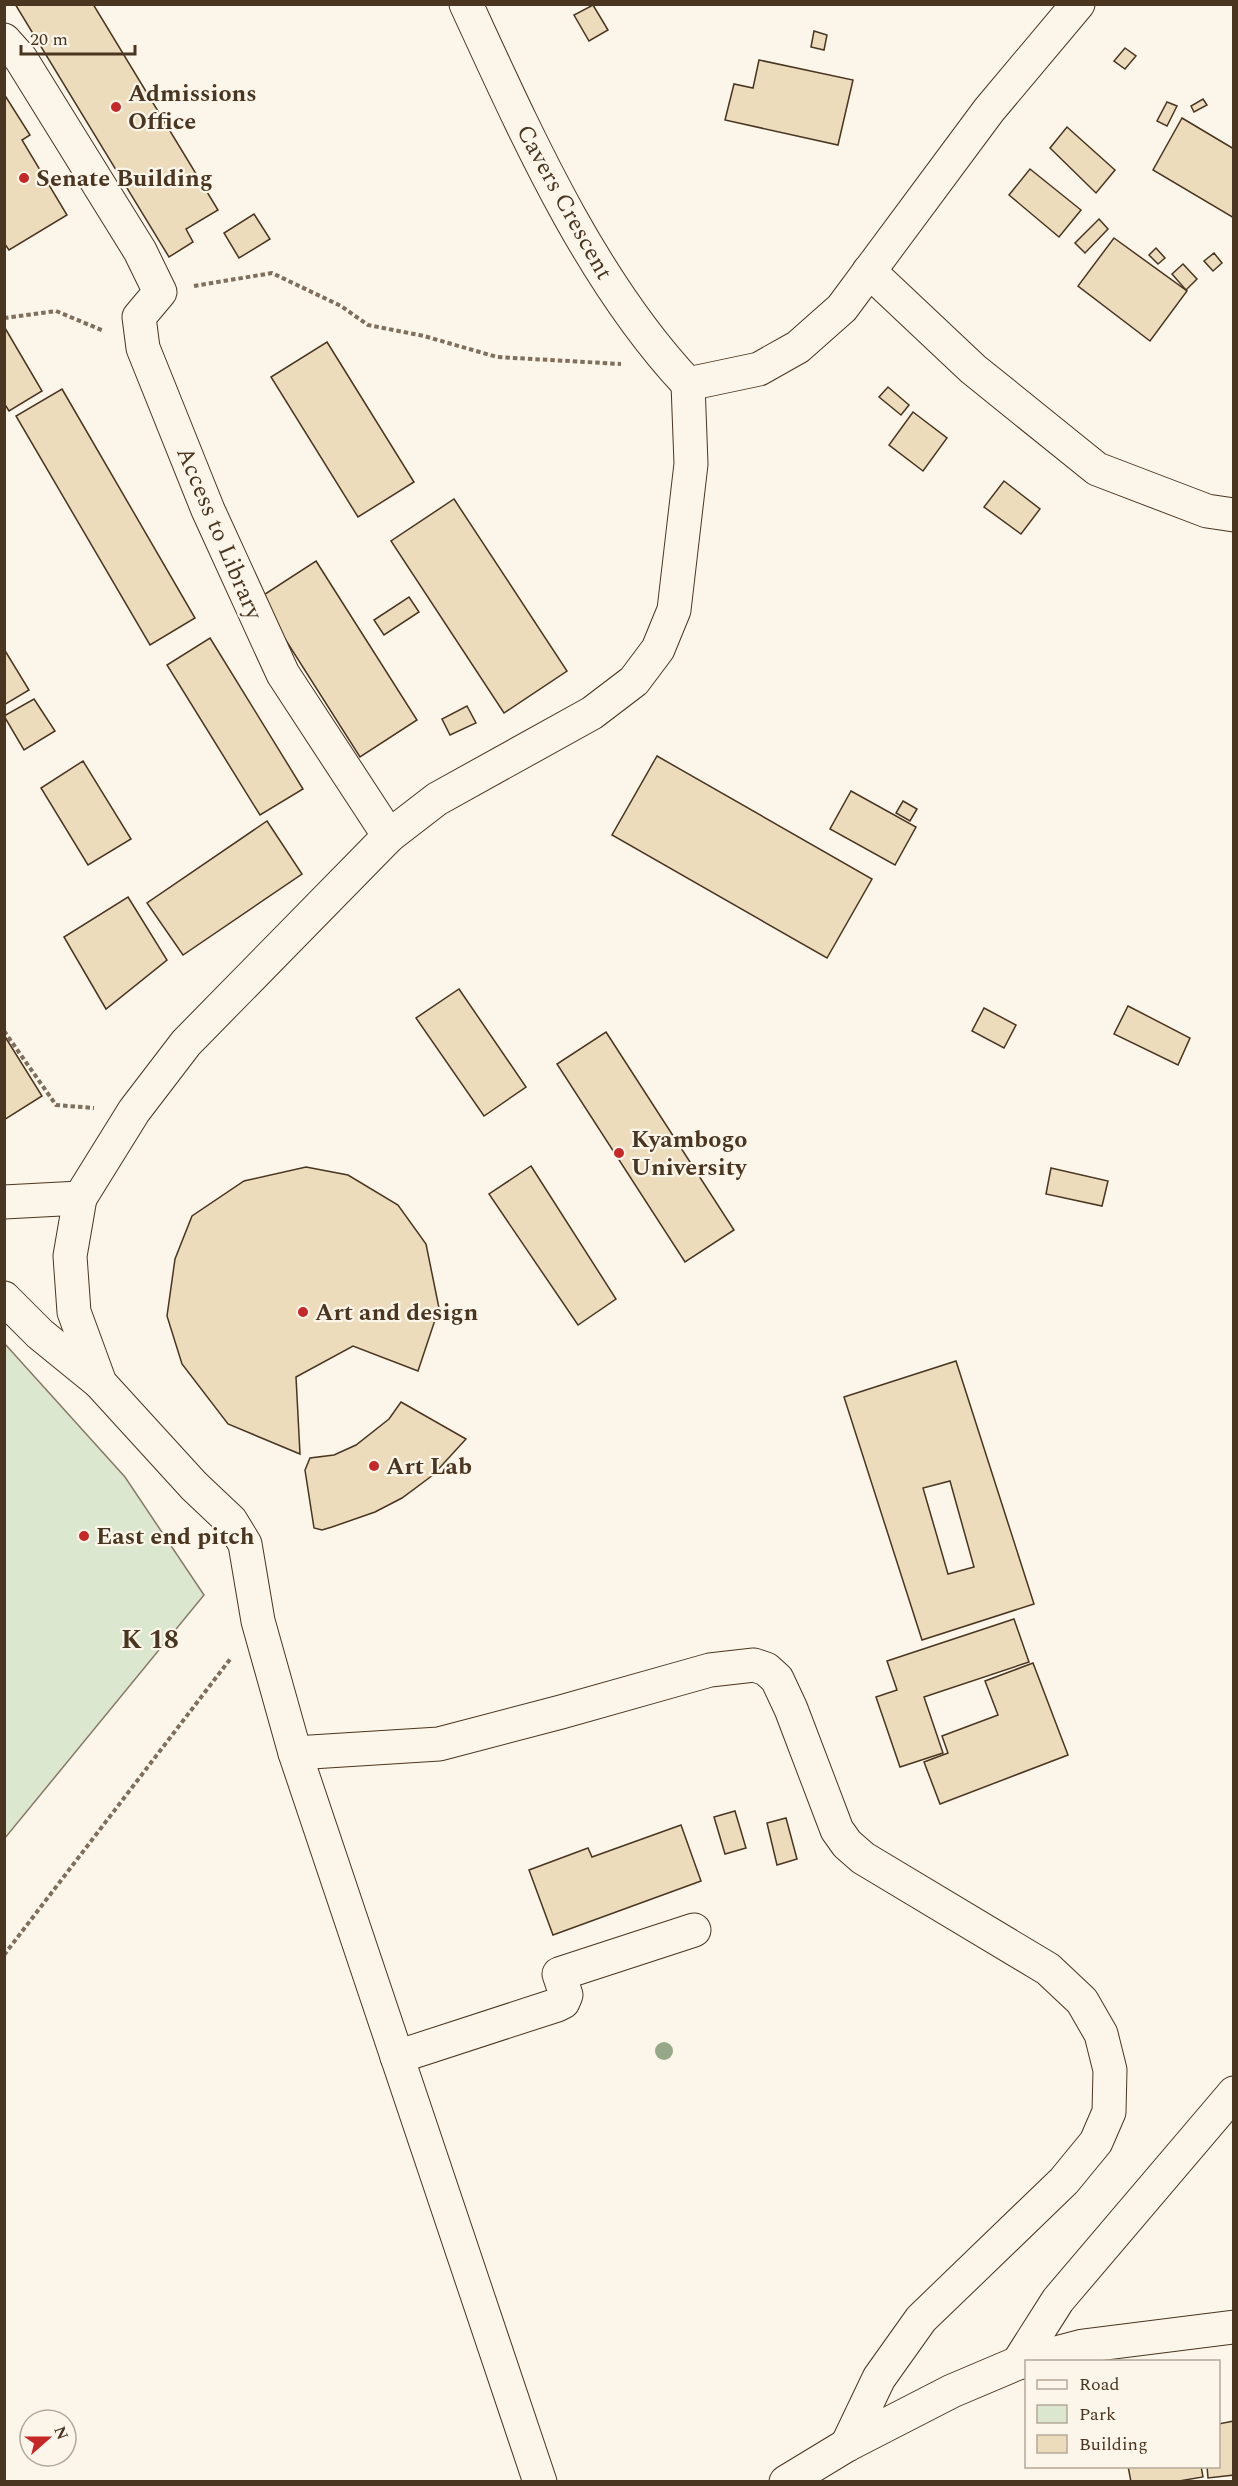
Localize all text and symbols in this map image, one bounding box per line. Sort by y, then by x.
scale bar [21,18,135,56]
text: 20 m [30,26,68,53]
place label: Admissions Office [128,76,257,140]
marker: Admissions Office [109,100,123,114]
street label: Cavers Crescent [507,118,622,287]
place label: Senate Building [36,161,213,197]
marker: Senate Building [17,171,31,185]
street label: Access to Library [166,441,272,627]
place label: Kyambogo University [631,1122,748,1186]
marker: Kyambogo University [612,1146,626,1160]
place label: Art and design [315,1295,478,1331]
marker: Art and design [296,1305,310,1319]
place label: Art Lab [386,1449,472,1485]
marker: Art Lab [367,1459,381,1473]
place label: East end pitch [96,1519,255,1555]
marker: East end pitch [77,1529,91,1543]
district label: K 18 [121,1619,179,1661]
legend [1025,2360,1220,2468]
text: Road [1079,2371,1120,2398]
text: Park [1079,2401,1116,2428]
north arrow [18,2408,78,2468]
text: N [48,2423,75,2443]
text: Building [1079,2431,1148,2458]

